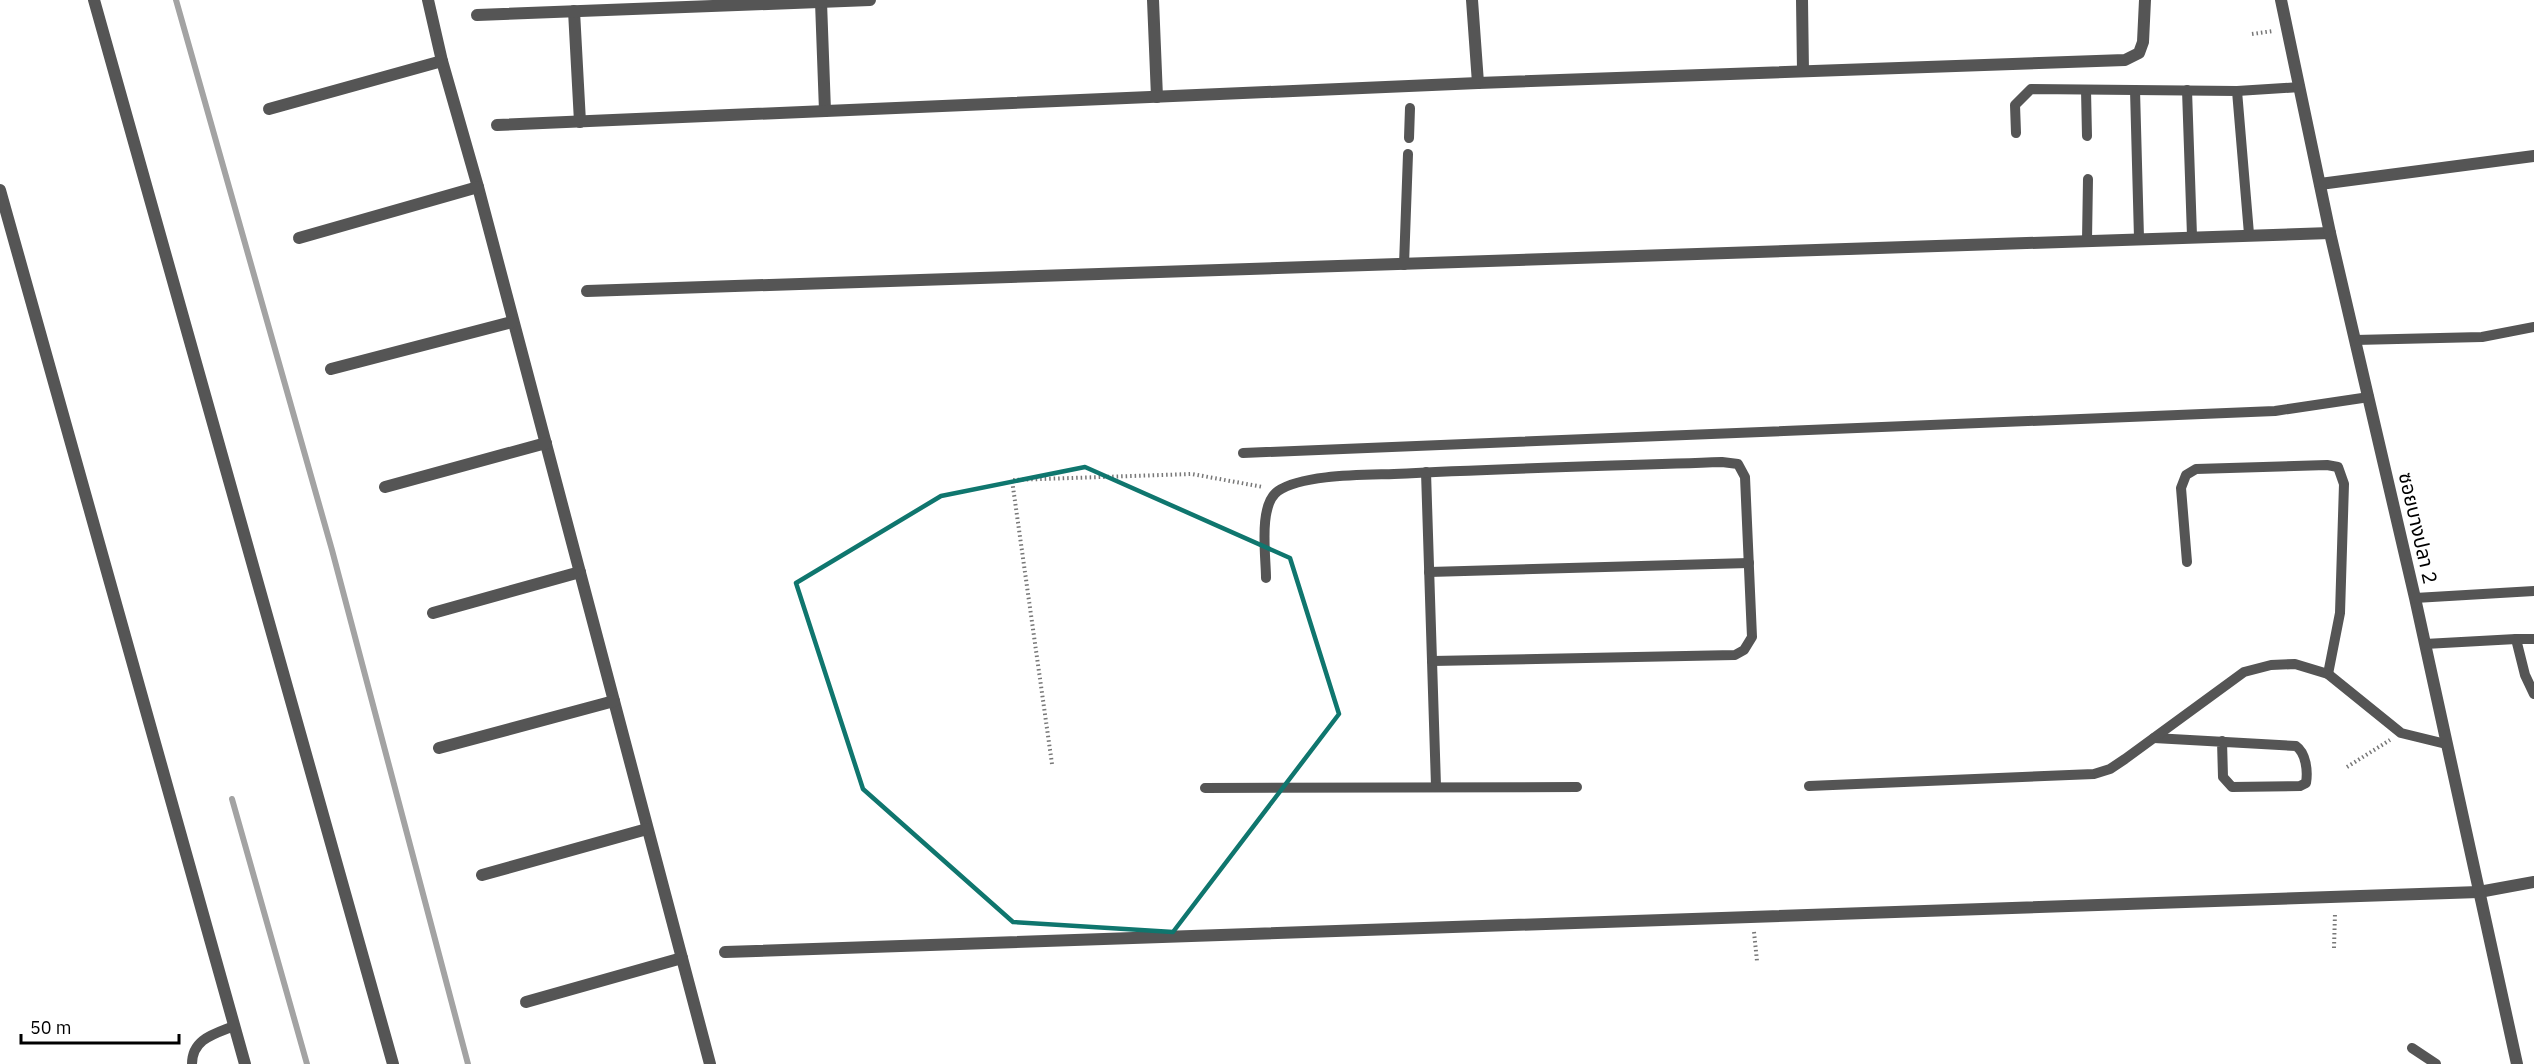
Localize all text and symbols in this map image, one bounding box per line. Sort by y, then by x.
street label: ซอยบางปลา 2 [2393,469,2444,586]
scale bar [21,1007,178,1045]
text: 50 m [30,1016,72,1039]

